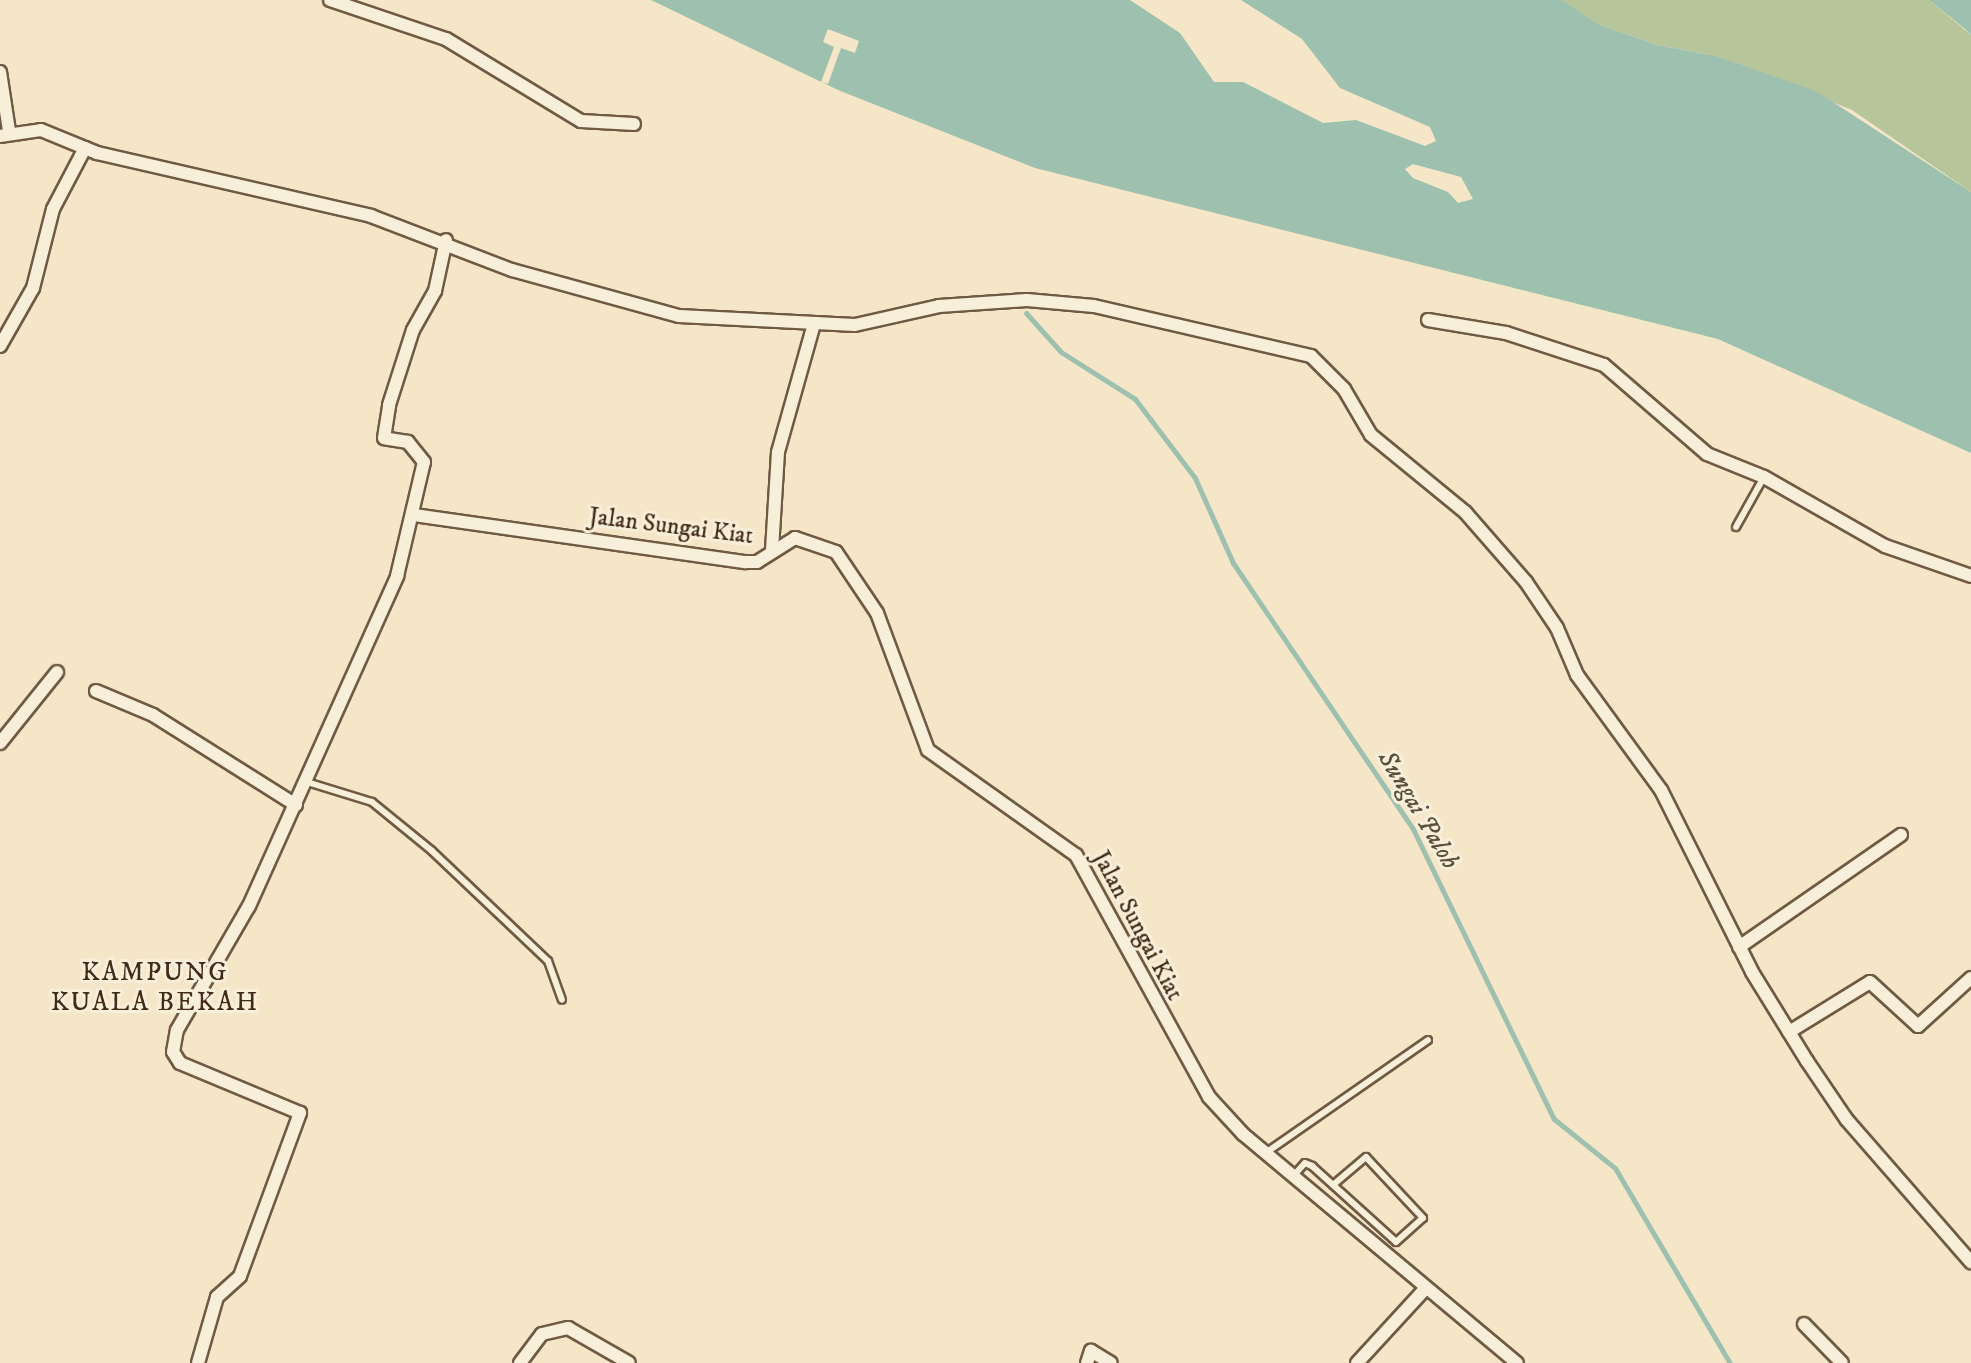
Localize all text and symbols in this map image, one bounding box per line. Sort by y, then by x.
street label: Jalan Sungai Kiat [587,503,755,551]
water label: Sungai Paloh [1370,745,1466,875]
street label: Jalan Sungai Kiat [1086,846,1188,1006]
district label: KAMPUNG KUALA BEKAH [52,957,258,1018]

